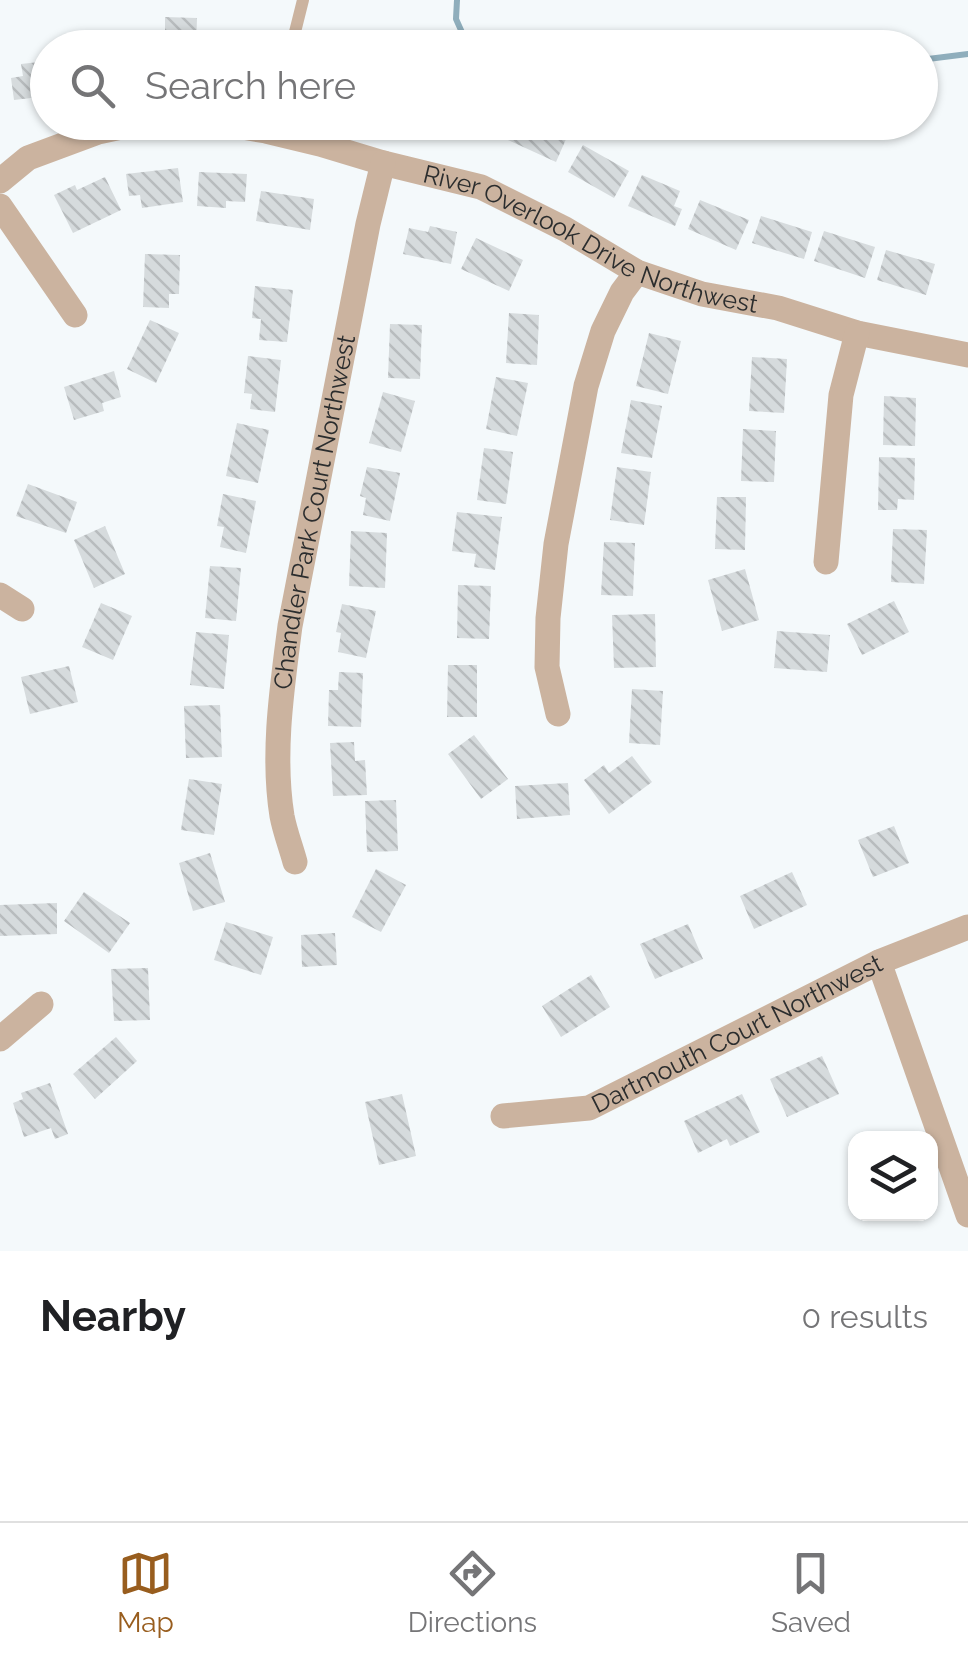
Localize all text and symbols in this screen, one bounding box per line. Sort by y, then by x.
search box [30,30,938,140]
icon: search [65,58,120,113]
text: Search here [145,63,356,108]
street label: River Overlook Drive Northwest [420,158,761,319]
street label: Chandler Park Court Northwest [267,332,361,691]
street label: Dartmouth Court Northwest [587,948,888,1119]
map controls [848,1131,938,1221]
button: layers [848,1131,938,1221]
text: Nearby [40,1292,186,1341]
text: 0 results [801,1298,928,1335]
tab: Map [117,1546,174,1639]
tab: Directions [408,1546,537,1639]
tab: Saved [771,1546,851,1639]

